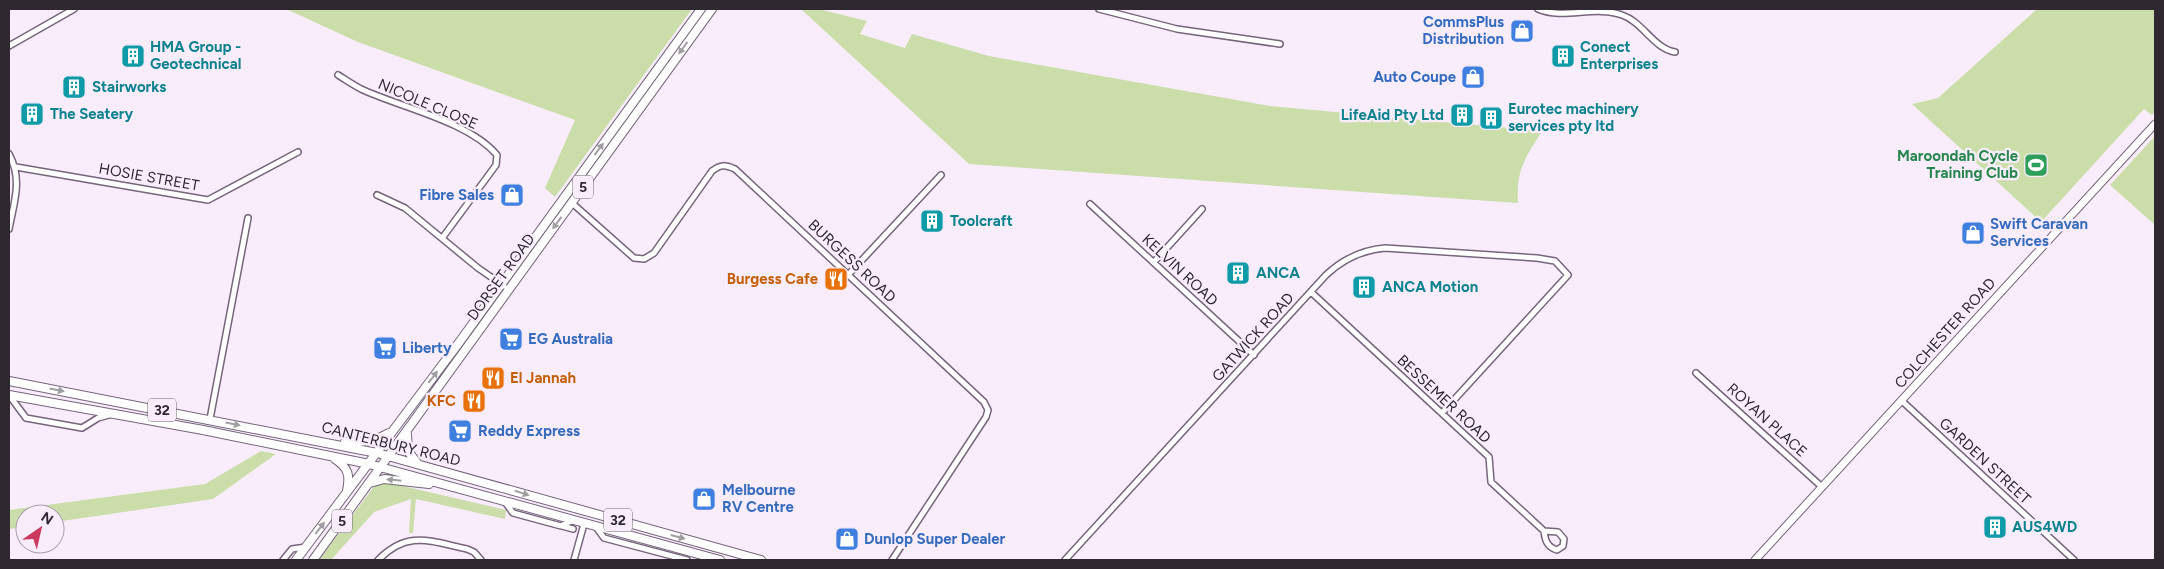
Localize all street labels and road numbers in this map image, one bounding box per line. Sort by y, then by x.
street label: NICOLE CLOSE [375,75,481,133]
street label: HOSIE STREET [97,159,201,195]
road number: 5 [573,176,593,198]
street label: BURGESS ROAD [805,216,899,306]
street label: DORSET ROAD [463,230,539,324]
street label: KELVIN ROAD [1138,230,1222,310]
street label: COLCHESTER ROAD [1891,274,1999,392]
street label: GATWICK ROAD [1208,289,1298,385]
street label: BESSEMER ROAD [1393,351,1495,447]
street label: ROYAN PLACE [1723,379,1811,461]
road number: 32 [148,398,176,422]
street label: GARDEN STREET [1936,414,2035,508]
street label: CANTERBURY ROAD [320,418,462,470]
road number: 32 [604,508,632,532]
road number: 5 [332,510,352,532]

